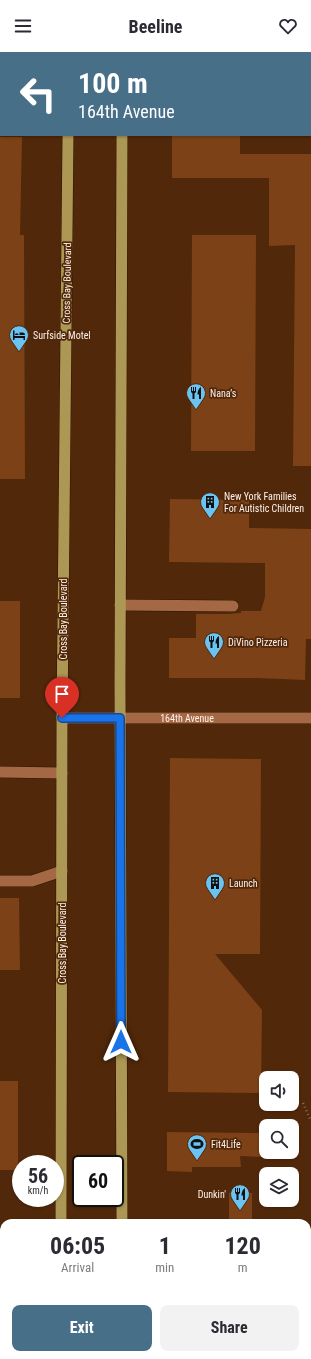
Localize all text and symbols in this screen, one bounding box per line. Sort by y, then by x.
icon: menu [12,15,34,37]
icon: heart [277,15,299,37]
text: Beeline [129,16,182,37]
text: 100 m [78,67,148,100]
icon: left [12,68,64,120]
text: 164th Avenue [78,101,175,122]
street label: Cross Bay Boulevard [61,242,73,324]
hotel icon: Surfside Motel [8,324,30,352]
place label: Surfside Motel [33,330,91,341]
restaurant icon: Nana’s [185,382,207,410]
place label: Nana’s [210,388,237,399]
building icon: New York Families For Autistic Children [199,491,221,519]
place label: New York Families For Autistic Children [224,491,304,514]
street label: Cross Bay Boulevard [58,579,69,659]
restaurant icon: DiVino Pizzeria [203,631,225,659]
place label: DiVino Pizzeria [228,637,288,648]
pin [45,677,79,718]
icon: arrive [51,683,73,705]
street label: 164th Avenue [160,713,214,724]
building icon: Launch [204,872,226,900]
place label: Launch [229,878,258,889]
street label: Cross Bay Boulevard [57,903,68,983]
position arrow [100,1021,142,1063]
map controls [259,1071,299,1207]
button: sound [259,1071,299,1111]
button: search [259,1119,299,1159]
sports icon: Fit4Life [186,1133,208,1161]
place label: Fit4Life [211,1139,241,1150]
speed limit sign: 60 [72,1155,124,1207]
text: 56 [28,1164,48,1188]
button: layers [259,1167,299,1207]
restaurant icon: Dunkin' [229,1183,251,1211]
text: km/h [28,1185,48,1196]
place label: Dunkin' [198,1189,226,1200]
text: 06:05 [50,1232,105,1260]
text: 1 [159,1232,171,1260]
text: 120 [224,1232,261,1260]
text: Arrival [61,1260,94,1275]
text: min [155,1260,174,1275]
text: m [238,1260,248,1275]
button: Exit [12,1305,152,1351]
button: Share [160,1305,299,1351]

